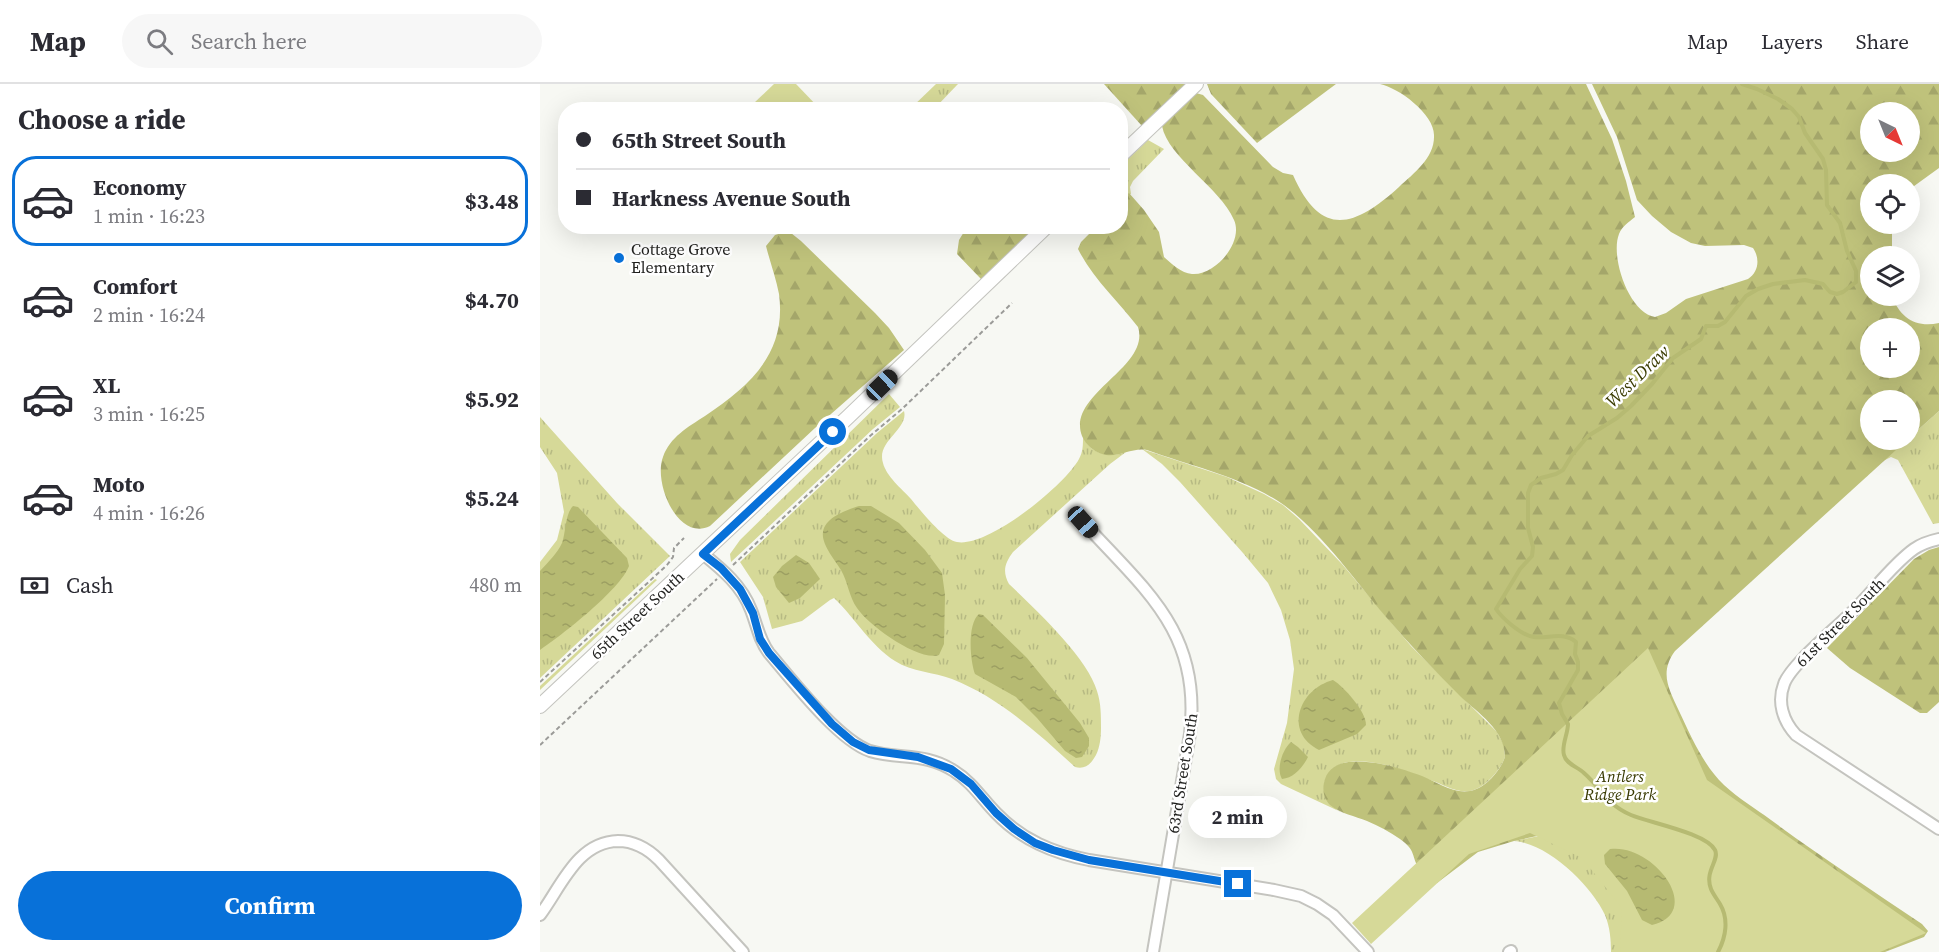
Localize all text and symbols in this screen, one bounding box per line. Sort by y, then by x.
search box [122,14,542,68]
text: Map [30,22,86,60]
icon: search [143,25,176,58]
text: Search here [191,26,307,56]
text: Map [1687,27,1728,56]
text: Layers [1761,27,1823,56]
text: Share [1856,27,1909,56]
text: Choose a ride [18,101,186,138]
north arrow [1860,102,1920,162]
map controls [1860,102,1920,450]
text: 65th Street South [612,125,786,155]
text: Economy [93,172,187,202]
icon: car [21,174,75,228]
button: locate [1860,174,1920,234]
text: Harkness Avenue South [612,183,851,213]
text: $3.48 [465,186,519,216]
text: 1 min · 16:23 [93,202,205,230]
place label: Cottage Grove Elementary [631,238,731,278]
button: layers [1860,246,1920,306]
marker: Cottage Grove Elementary [612,251,626,265]
text: Comfort [93,271,177,301]
icon: car [21,273,75,327]
text: $4.70 [465,285,519,315]
text: 2 min · 16:24 [93,301,205,329]
button: + [1860,318,1920,378]
water label: West Draw [1599,339,1675,413]
car [863,366,901,404]
text: XL [93,370,120,400]
icon: car [21,372,75,426]
text: $5.92 [465,384,519,414]
button: − [1860,390,1920,450]
text: 3 min · 16:25 [93,400,205,428]
route start [819,418,846,445]
text: Moto [93,469,145,499]
icon: car [21,471,75,525]
text: $5.24 [465,483,519,513]
text: 4 min · 16:26 [93,499,205,527]
car [1064,503,1102,541]
street label: 65th Street South [585,566,689,664]
icon: cash [18,569,51,602]
text: Cash [66,570,114,600]
text: 480 m [469,571,522,599]
street label: 61st Street South [1791,572,1890,671]
street label: 63rd Street South [1162,711,1202,835]
park label: Antlers Ridge Park [1583,765,1656,805]
callout: 2 min [1188,797,1288,839]
text: 2 min [1212,803,1263,831]
route end [1224,870,1251,897]
button: Confirm [18,871,522,940]

